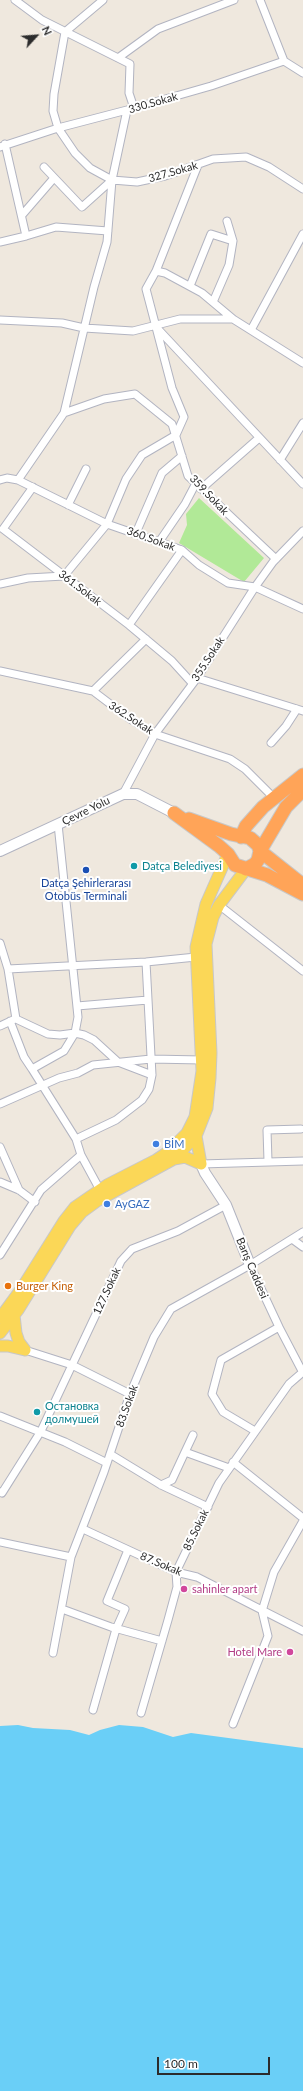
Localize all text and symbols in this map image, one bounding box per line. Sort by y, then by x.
north arrow [16,16,56,56]
text: N [40,24,55,37]
street label: 330.Sokak [127,90,179,116]
street label: 327.Sokak [147,159,199,185]
street label: 359.Sokak [187,472,231,518]
street label: 360.Sokak [125,524,177,554]
street label: 361.Sokak [56,568,104,608]
street label: 355.Sokak [189,634,227,684]
street label: 362.Sokak [106,699,156,737]
street label: Çevre Yolu [60,794,112,828]
place label: Datça Belediyesi [142,859,222,873]
marker: Datça Belediyesi [129,861,139,871]
marker: Datça Şehirlerarası Otobüs Terminali [81,865,91,875]
place label: Datça Şehirlerarası Otobüs Terminali [41,876,131,902]
place label: BİM [164,1137,184,1151]
marker: BİM [151,1139,161,1149]
place label: AyGAZ [115,1197,150,1211]
marker: AyGAZ [102,1199,112,1209]
street label: Barış Caddesi [233,1235,271,1301]
street label: 127.Sokak [90,1265,124,1317]
place label: Burger King [16,1279,73,1293]
marker: Burger King [3,1281,13,1291]
street label: 83.Sokak [113,1383,141,1429]
place label: Остановка долмушей [45,1399,99,1425]
marker: Остановка долмушей [32,1407,42,1417]
street label: 85.Sokak [180,1507,212,1553]
street label: 87.Sokak [138,1549,184,1579]
place label: sahinler apart [192,1582,257,1596]
marker: sahinler apart [179,1584,189,1594]
place label: Hotel Mare [227,1645,282,1659]
marker: Hotel Mare [285,1647,295,1657]
scale bar [159,2049,272,2075]
text: 100 m [164,2056,198,2071]

